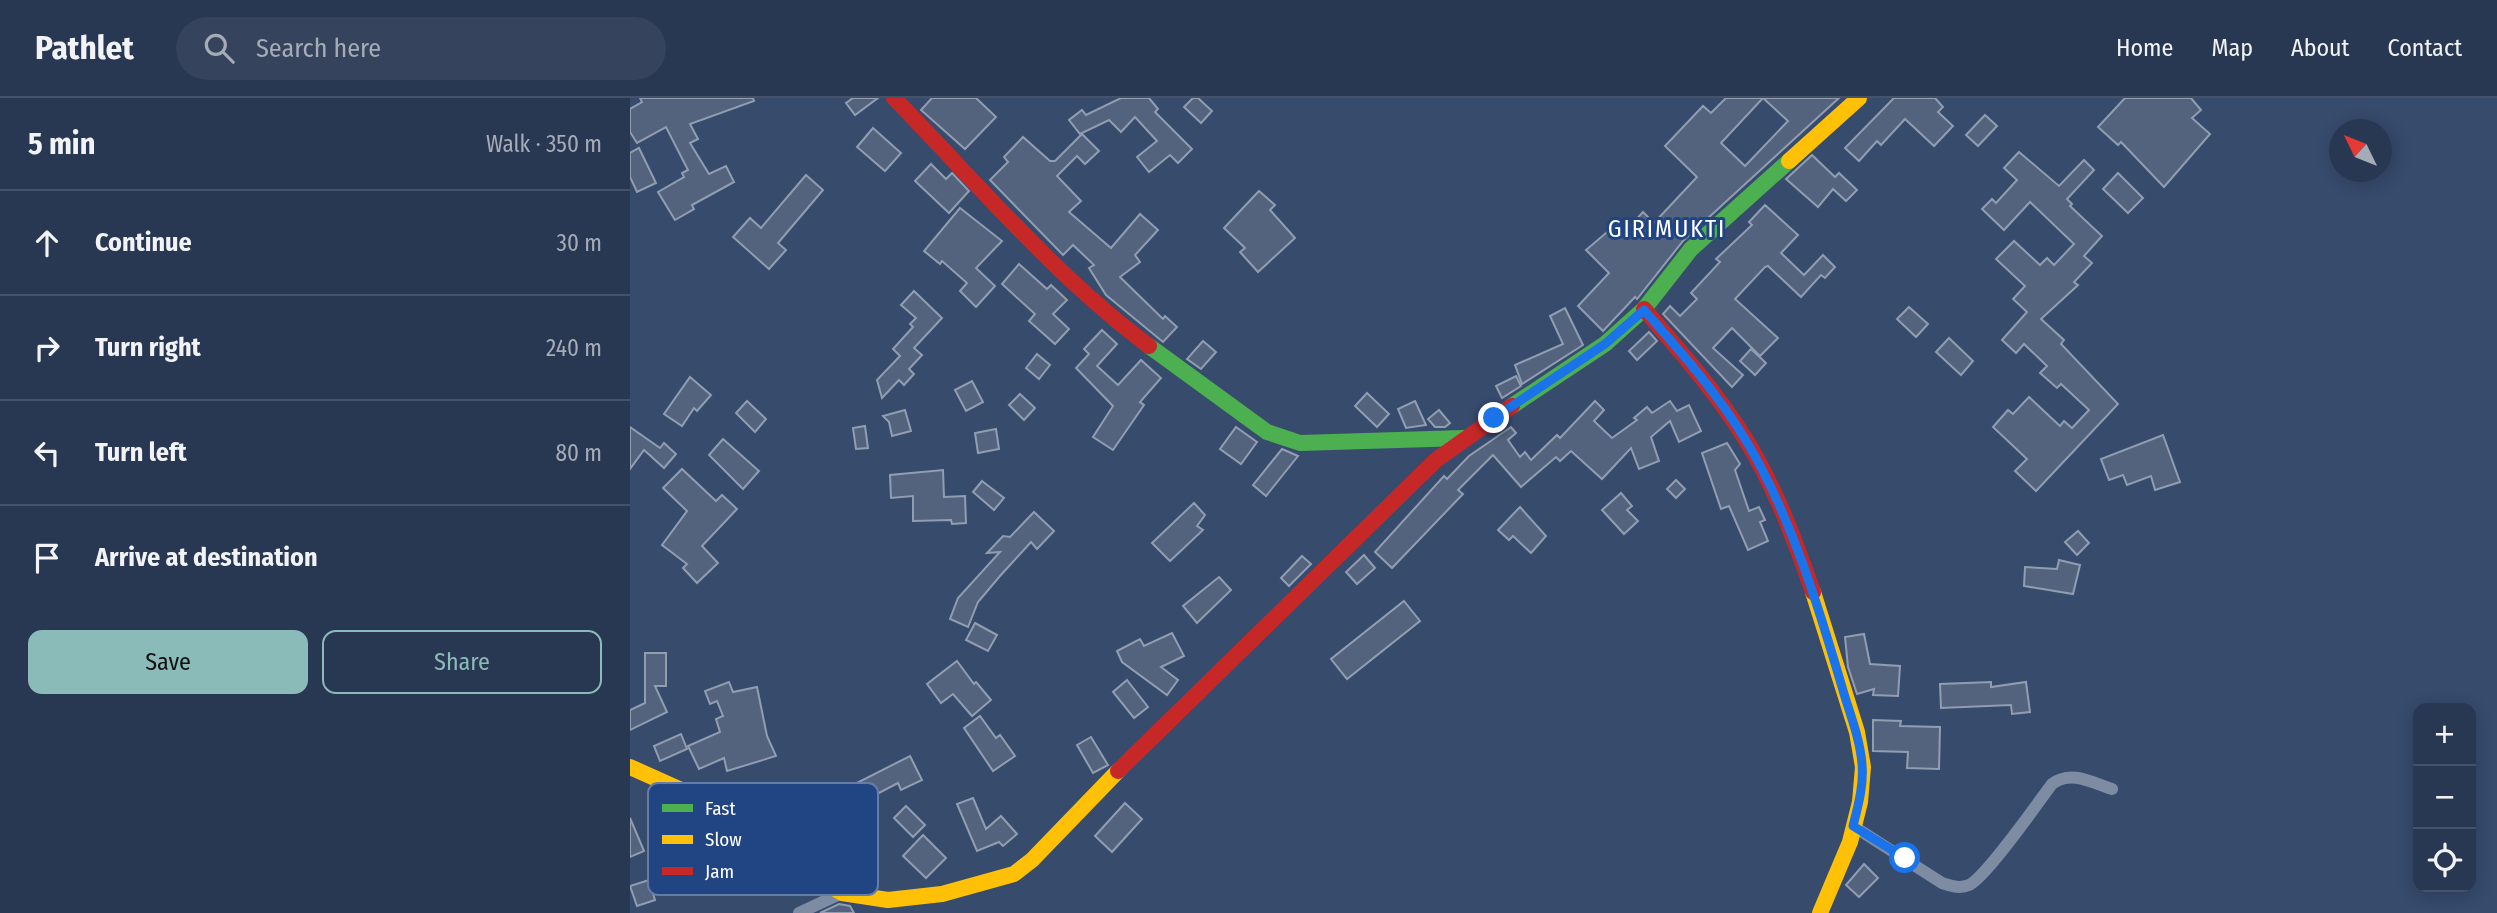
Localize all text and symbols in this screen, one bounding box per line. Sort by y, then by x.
search box [176,17,666,80]
text: Pathlet [35,28,134,68]
icon: search [200,29,238,67]
text: Search here [256,33,381,64]
text: Home [2116,34,2173,62]
text: Map [2211,34,2253,62]
text: About [2291,34,2349,62]
text: Contact [2387,34,2462,62]
north arrow [2329,119,2392,182]
text: 5 min [28,126,95,162]
text: Walk · 350 m [486,130,602,158]
district label: GIRIMUKTI [1608,215,1726,243]
icon: ahead [28,224,66,262]
text: Continue [95,227,192,258]
text: 30 m [557,229,602,257]
icon: right [28,329,66,367]
text: Turn right [95,332,201,363]
text: 240 m [546,334,602,362]
route end [1478,402,1509,433]
icon: left [28,434,66,472]
text: Turn left [95,437,187,468]
text: 80 m [555,439,602,467]
icon: arrive [28,539,66,577]
text: Arrive at destination [95,542,318,573]
button: Save [28,630,308,694]
button: Share [322,630,602,694]
map controls [2413,703,2476,892]
button: + [2413,703,2476,766]
button: − [2413,766,2476,829]
legend [648,783,878,895]
text: Fast [705,797,736,820]
text: Slow [705,828,742,851]
button: locate [2413,829,2476,892]
route start [1889,842,1920,873]
text: Jam [705,860,734,883]

